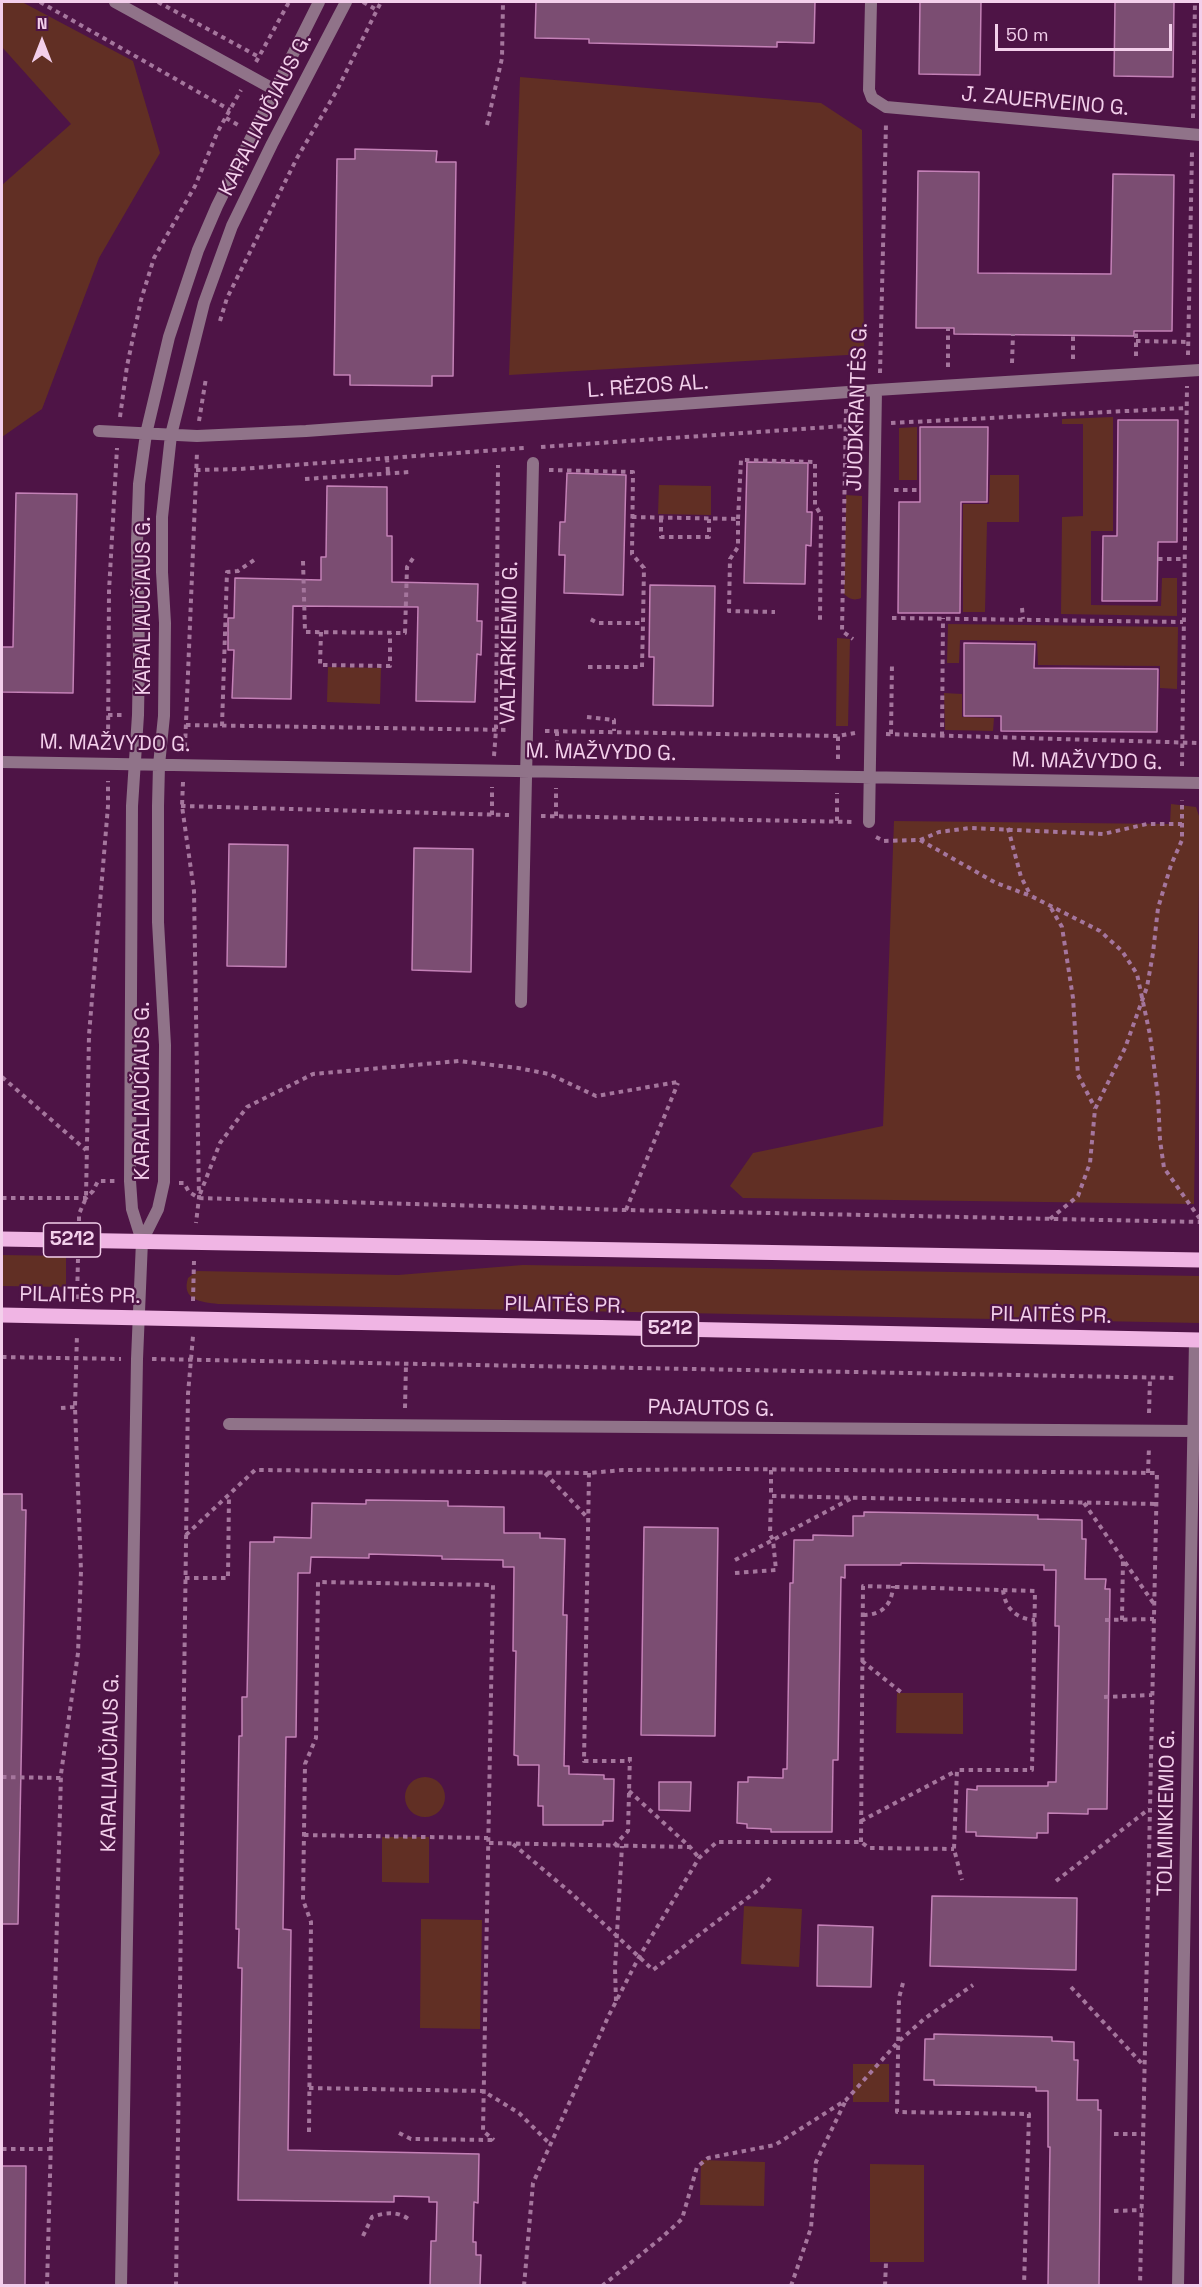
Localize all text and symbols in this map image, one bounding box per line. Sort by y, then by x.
north arrow [12,12,72,72]
scale bar [998,12,1175,50]
text: N [37,13,47,34]
text: 50 m [1006,23,1048,46]
street label: KARALIAUČIAUS G. [214,30,318,200]
street label: J. ZAUERVEINO G. [960,82,1130,122]
street label: JUODKRANTĖS G. [842,322,874,492]
street label: L. RĖZOS AL. [587,370,709,404]
street label: KARALIAUČIAUS G. [131,516,157,696]
street label: VALTARKIEMIO G. [496,561,524,725]
street label: M. MAŽVYDO G. [39,730,191,758]
street label: M. MAŽVYDO G. [525,739,677,767]
street label: M. MAŽVYDO G. [1011,748,1163,776]
street label: KARALIAUČIAUS G. [130,1001,156,1181]
road number: 5212 [44,1223,100,1257]
street label: PILAITĖS PR. [19,1282,141,1310]
street label: PILAITĖS PR. [504,1292,626,1320]
street label: PILAITĖS PR. [990,1302,1112,1330]
road number: 5212 [642,1312,698,1346]
street label: PAJAUTOS G. [647,1395,775,1423]
street label: KARALIAUČIAUS G. [97,1673,125,1853]
street label: TOLMINKIEMIO G. [1153,1730,1181,1896]

